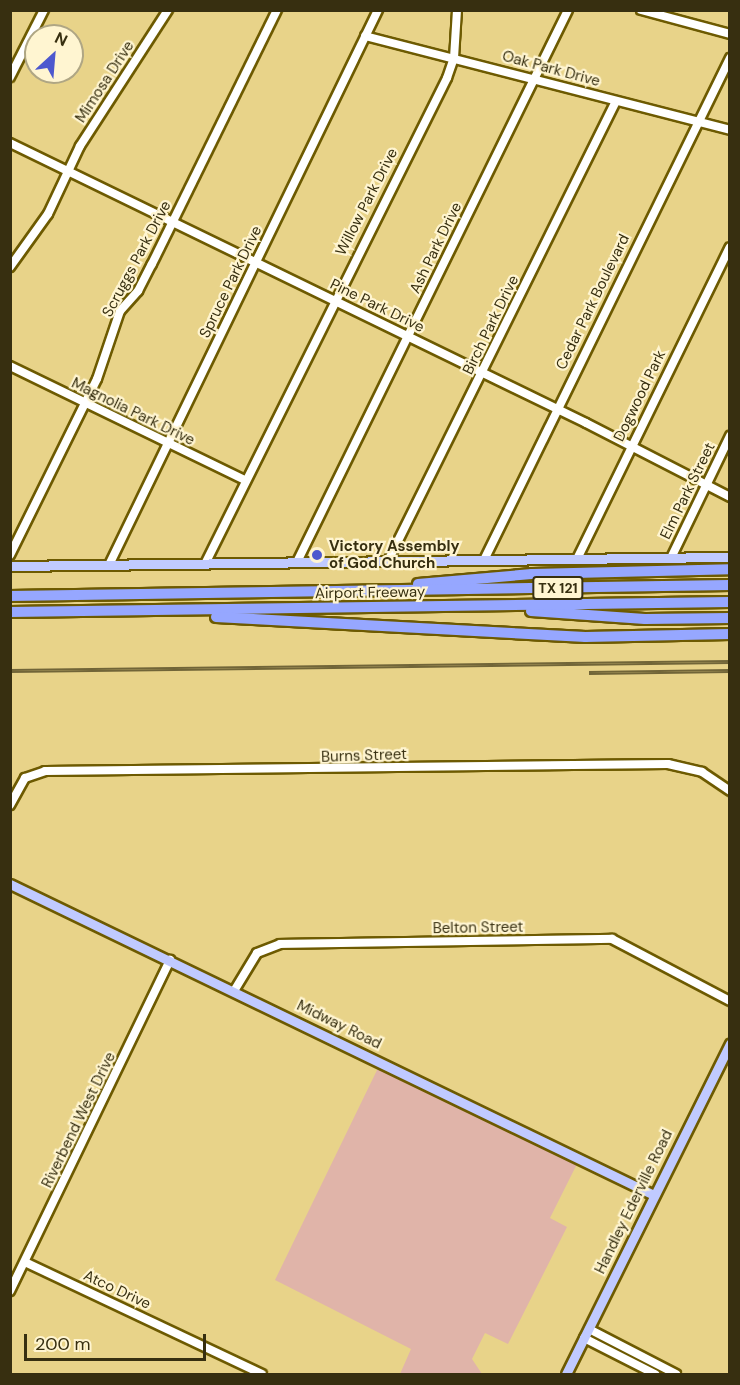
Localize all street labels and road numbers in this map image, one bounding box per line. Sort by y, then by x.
street label: Mimosa Drive [72,38,138,126]
street label: Oak Park Drive [500,47,602,91]
street label: Willow Park Drive [332,145,402,259]
street label: Scruggs Park Drive [99,198,175,320]
street label: Ash Park Drive [406,199,466,297]
street label: Spruce Park Drive [196,223,266,341]
street label: Cedar Park Boulevard [552,231,634,373]
street label: Birch Park Drive [459,272,523,378]
street label: Pine Park Drive [327,275,427,337]
street label: Dogwood Park [610,347,670,445]
street label: Magnolia Park Drive [68,374,198,450]
street label: Elm Park Street [657,440,719,542]
road number: TX 121 [531,577,585,599]
street label: Airport Freeway [315,583,425,603]
street label: Burns Street [321,746,407,766]
street label: Belton Street [433,918,523,938]
street label: Midway Road [294,997,384,1053]
street label: Riverbend West Drive [38,1049,120,1191]
street label: Handley Ederville Road [591,1127,677,1277]
street label: Atco Drive [81,1267,153,1313]

